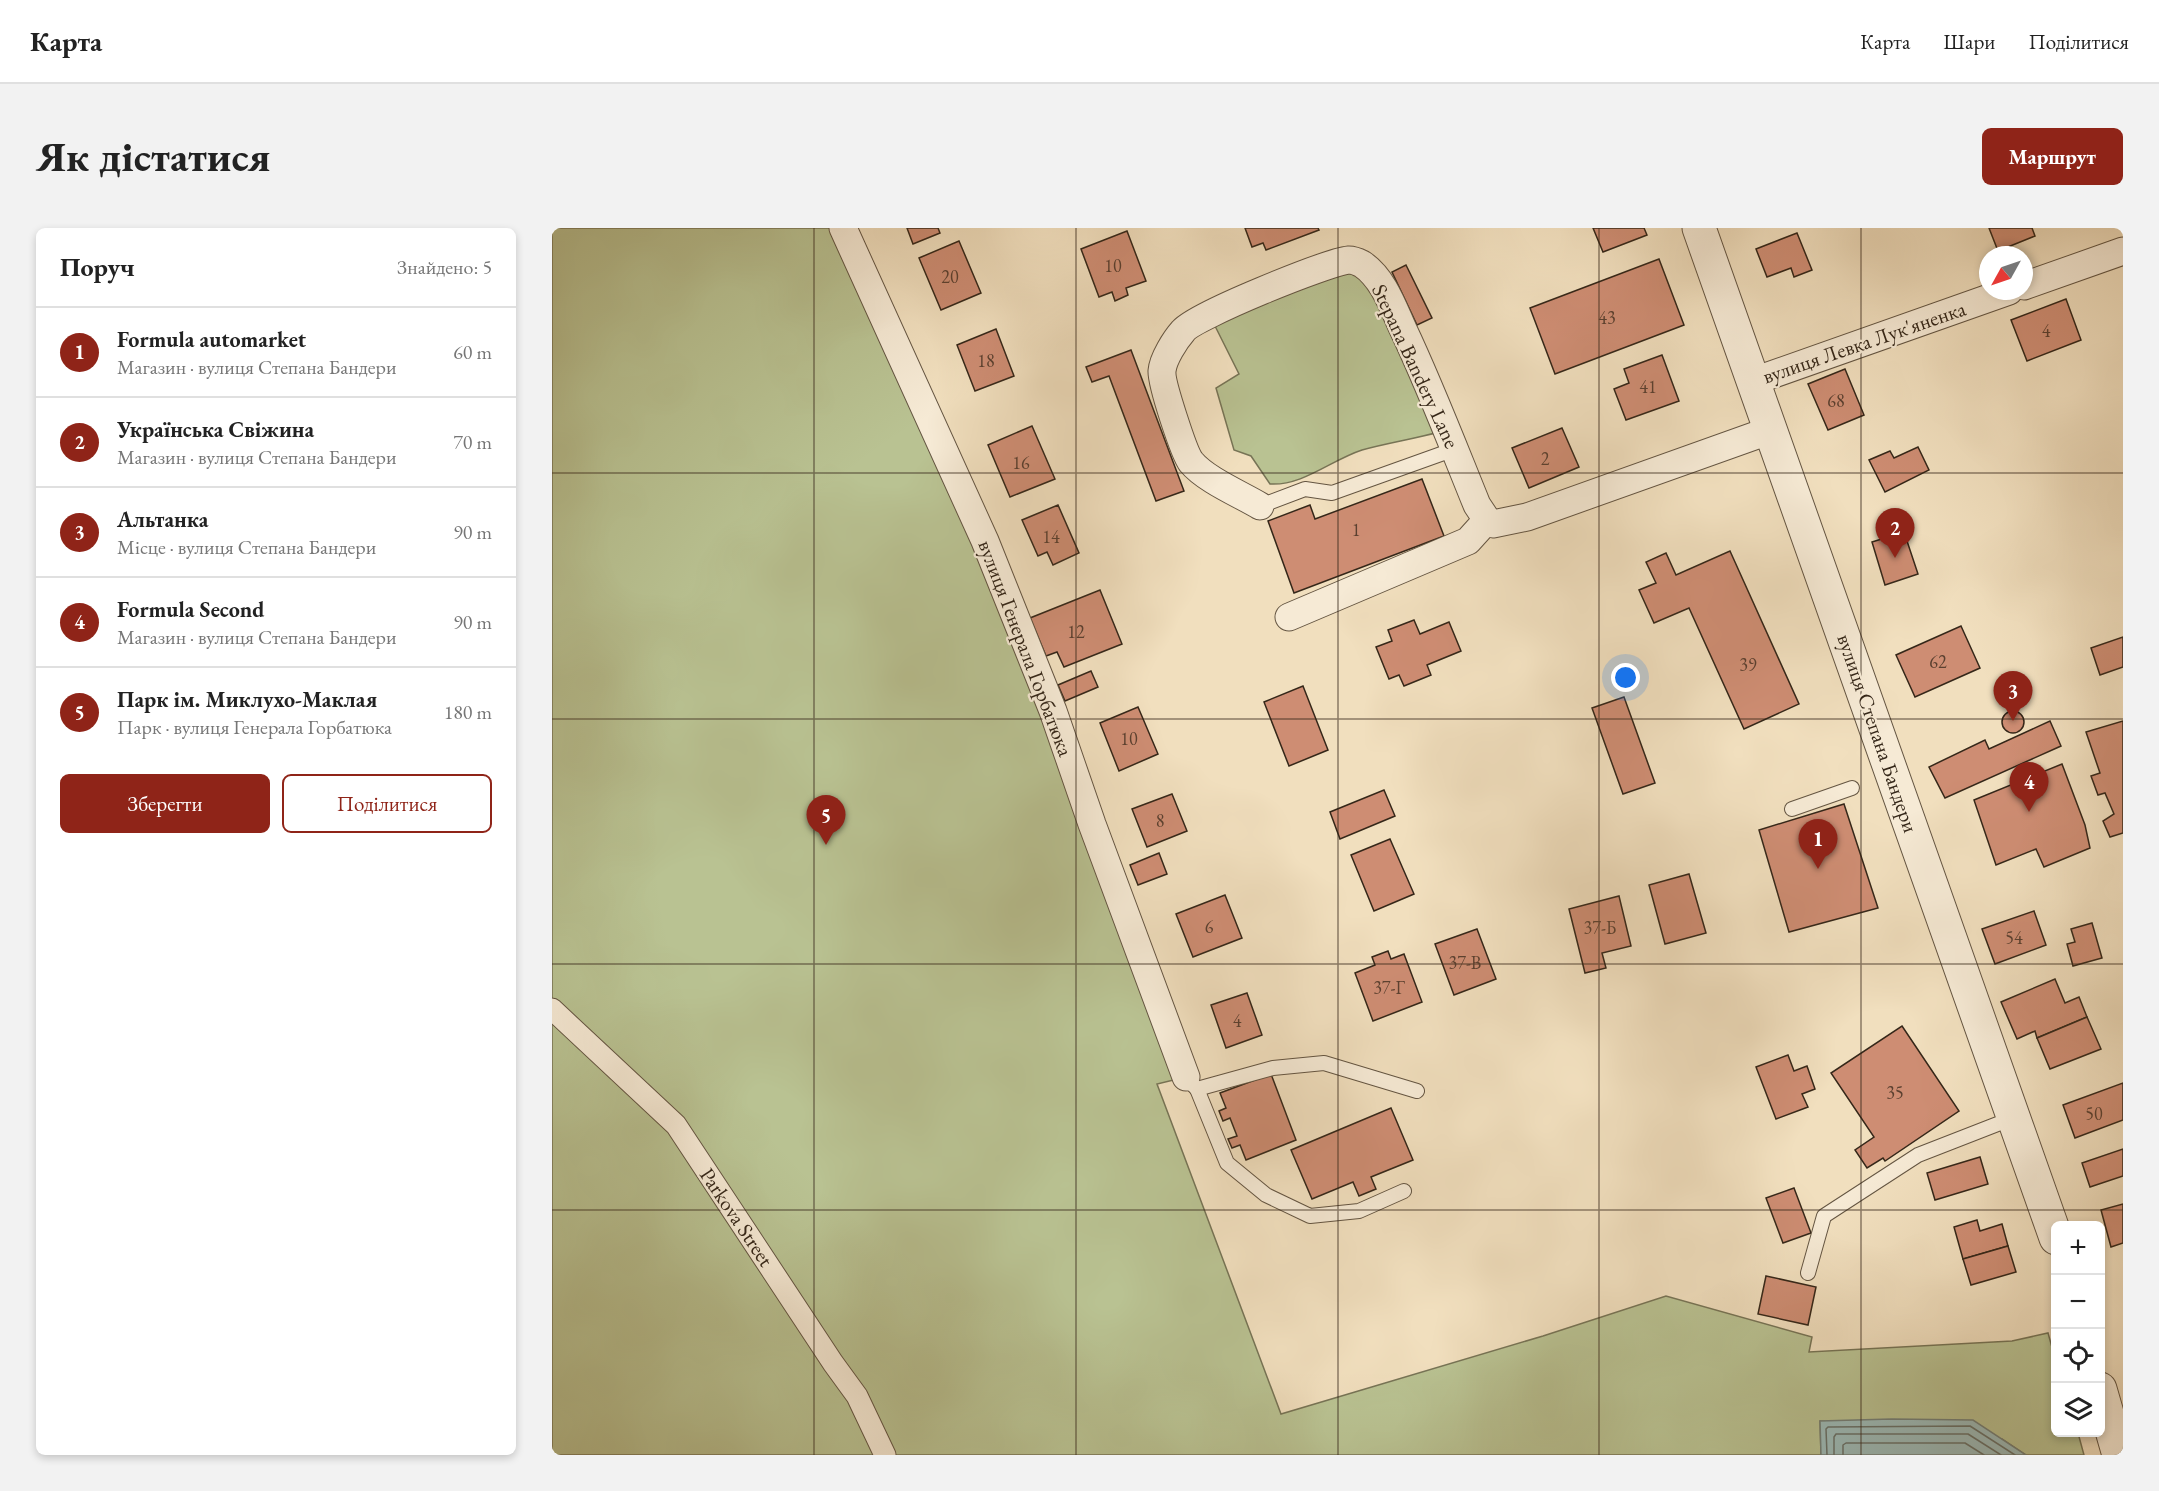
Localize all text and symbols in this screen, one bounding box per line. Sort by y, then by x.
text: Карта [30,23,102,59]
text: Карта [1860,28,1910,55]
text: Шари [1943,28,1995,55]
text: Поділитися [2028,28,2129,55]
button: Маршрут [1982,128,2123,185]
text: Як дістатися [36,129,270,184]
north arrow [1979,246,2033,300]
text: Поруч [60,250,135,284]
text: Знайдено: 5 [397,254,492,280]
house number: 10 [1104,254,1122,277]
house number: 20 [941,265,959,288]
street label: Stepana Bandery Lane [1366,280,1466,452]
street label: вулиця Левка Лук'яненка [1759,294,1970,389]
house number: 43 [1598,306,1616,329]
house number: 4 [2042,319,2051,342]
text: Formula automarket [117,325,306,354]
text: 1 [74,339,85,365]
text: 60 m [453,339,492,365]
house number: 18 [977,349,995,372]
text: Магазин · вулиця Степана Бандери [117,354,397,380]
house number: 41 [1639,375,1657,398]
house number: 68 [1827,389,1845,412]
text: Українська Свіжина [117,415,314,444]
text: 2 [74,429,85,455]
text: 70 m [453,429,492,455]
text: Магазин · вулиця Степана Бандери [117,444,397,470]
house number: 2 [1541,447,1550,470]
house number: 16 [1012,451,1030,474]
text: Альтанка [117,505,208,534]
pin: 2 [1876,508,1914,558]
house number: 1 [1352,518,1360,541]
text: 3 [74,519,85,545]
text: 90 m [453,519,492,545]
house number: 14 [1042,525,1060,548]
text: Місце · вулиця Степана Бандери [117,534,376,560]
street label: вулиця Генерала Горбатюка [972,536,1080,760]
text: Formula Second [117,595,264,624]
text: 4 [74,609,85,635]
text: 90 m [453,609,492,635]
house number: 12 [1067,620,1085,643]
text: Магазин · вулиця Степана Бандери [117,624,397,650]
street label: вулиця Степана Бандери [1831,630,1925,836]
house number: 62 [1929,650,1947,673]
house number: 39 [1739,653,1757,676]
your location [1611,663,1640,692]
pin: 3 [1994,672,2032,721]
text: Парк ім. Миклухо-Маклая [117,685,377,714]
text: 5 [74,699,85,725]
text: 180 m [444,699,492,725]
text: Парк · вулиця Генерала Горбатюка [117,714,392,740]
house number: 10 [1120,727,1138,750]
pin: 4 [2010,762,2048,812]
button: Зберегти [60,774,270,833]
button: Поділитися [282,774,492,833]
pin: 5 [806,796,846,845]
house number: 8 [1156,809,1164,832]
pin: 1 [1798,820,1838,869]
house number: 6 [1205,915,1214,938]
house number: 37-Б [1584,916,1616,939]
house number: 54 [2005,926,2023,949]
house number: 37-В [1449,951,1481,974]
house number: 37-Г [1373,976,1405,999]
house number: 4 [1233,1009,1242,1032]
house number: 35 [1886,1081,1904,1104]
house number: 50 [2085,1102,2103,1125]
street label: Parkova Street [694,1162,780,1272]
map controls [2051,1221,2105,1437]
button: + [2051,1221,2105,1275]
button: − [2051,1275,2105,1329]
button: locate [2051,1329,2105,1383]
button: layers [2051,1383,2105,1437]

